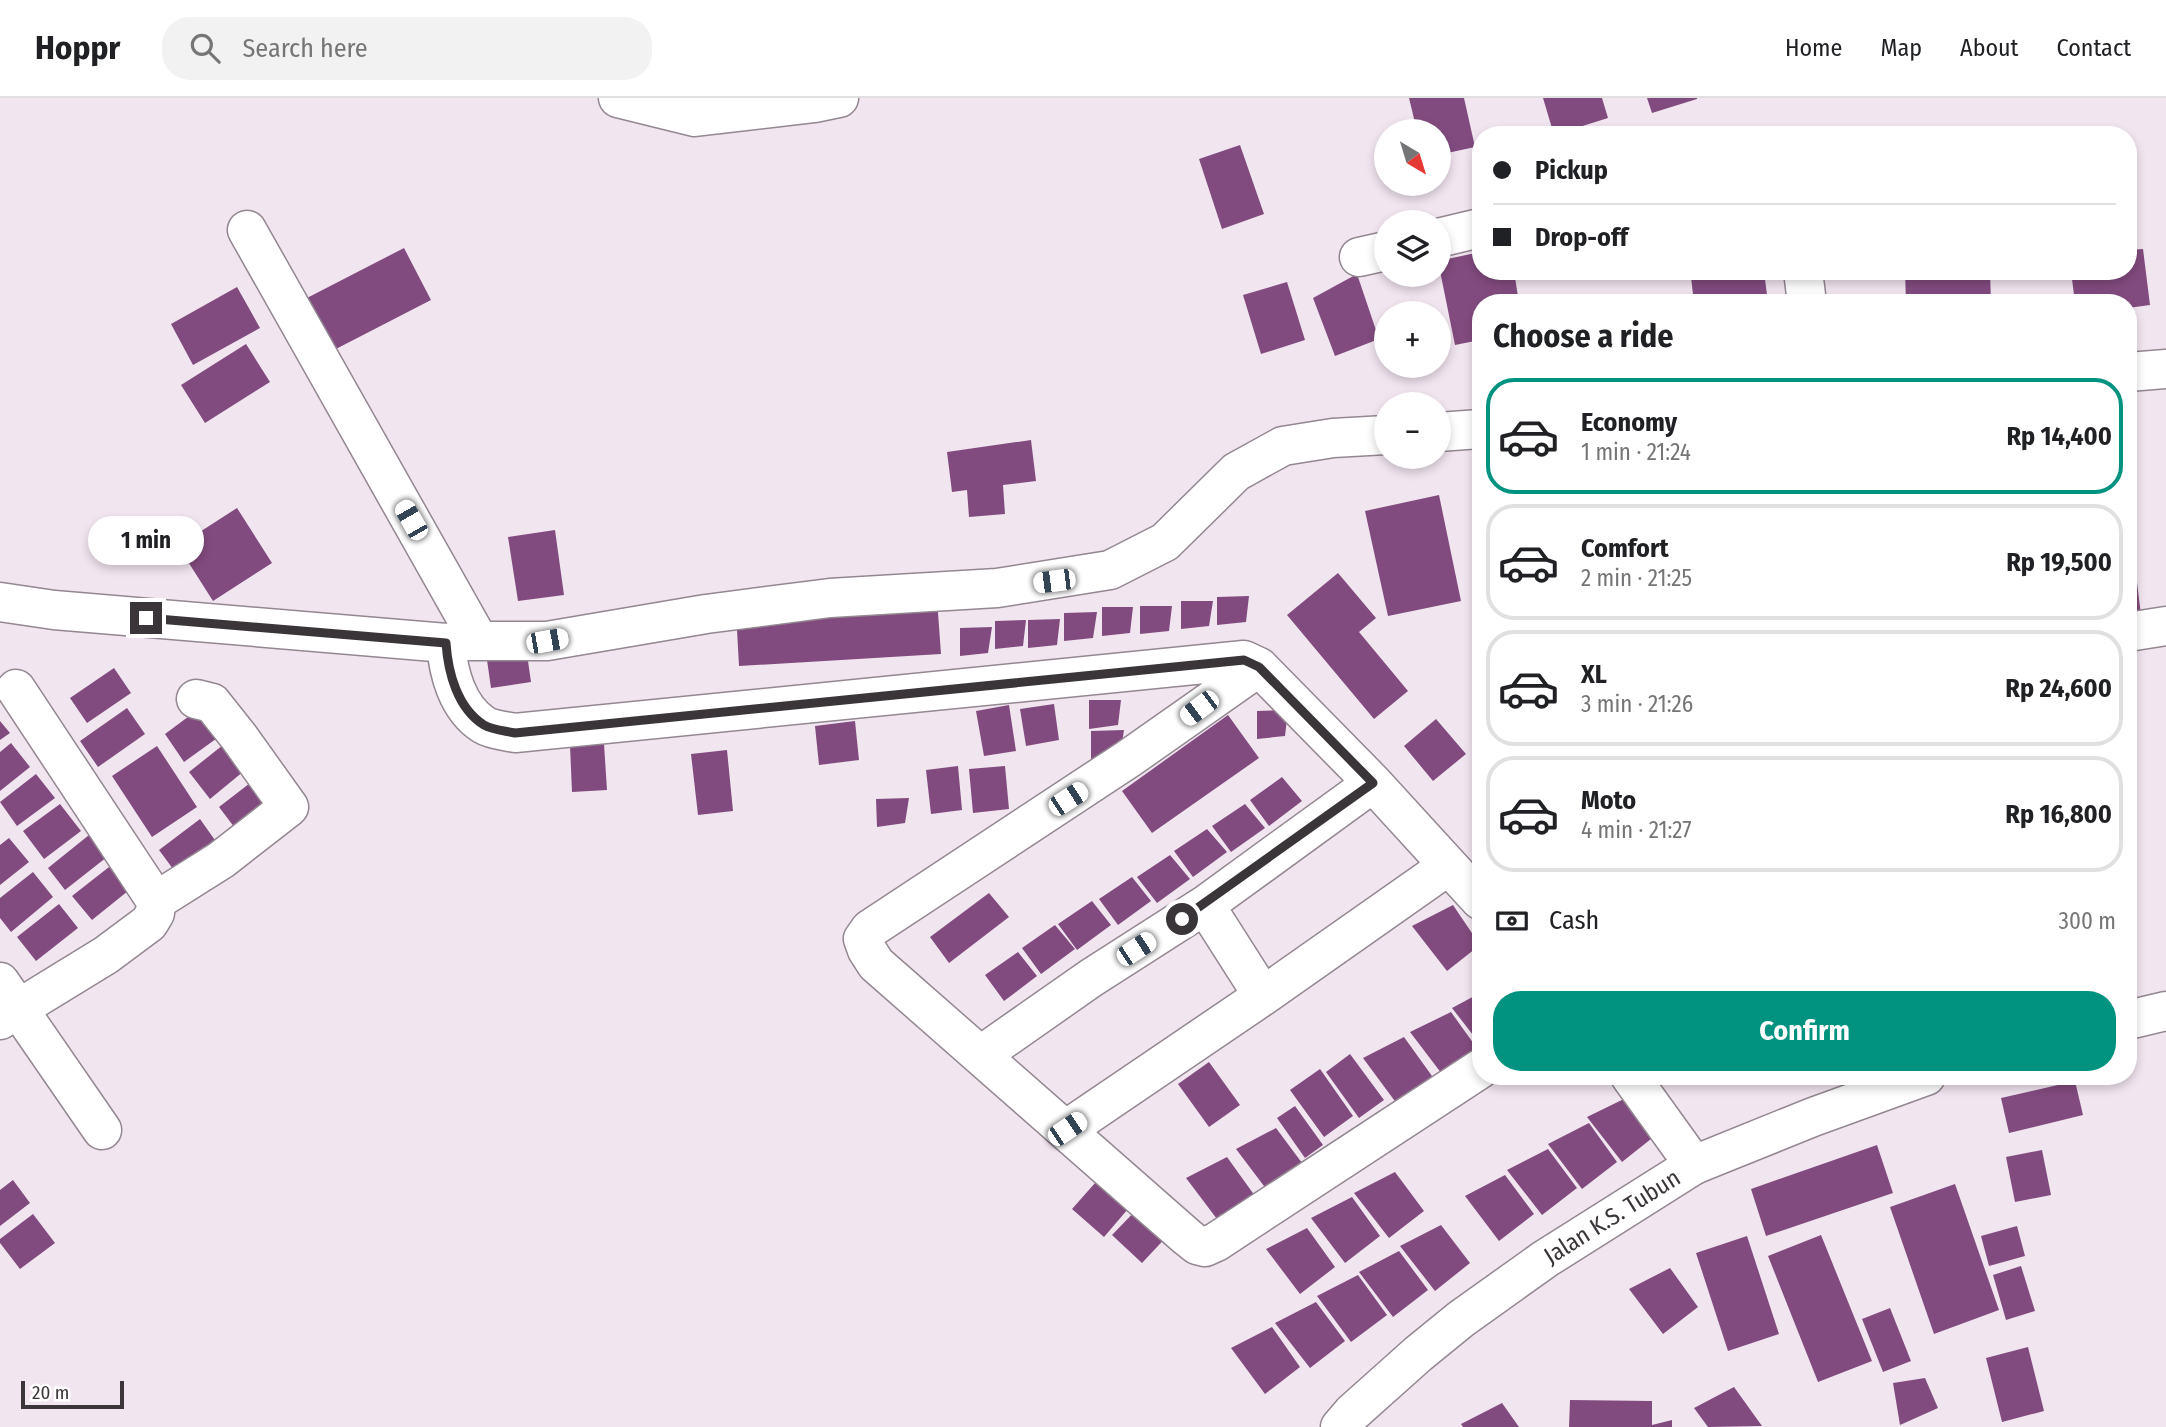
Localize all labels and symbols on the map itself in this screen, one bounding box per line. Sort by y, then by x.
north arrow [1374,119,1451,196]
car [392,497,431,543]
callout: 1 min [88,517,204,566]
car [1032,568,1077,594]
route end [130,602,162,634]
car [525,627,570,655]
car [1176,687,1223,729]
car [1045,779,1092,819]
route start [1166,903,1198,935]
car [1113,929,1160,969]
car [1044,1109,1091,1149]
street label: Jalan K.S. Tubun [1539,1163,1685,1270]
scale bar [21,1378,124,1410]

